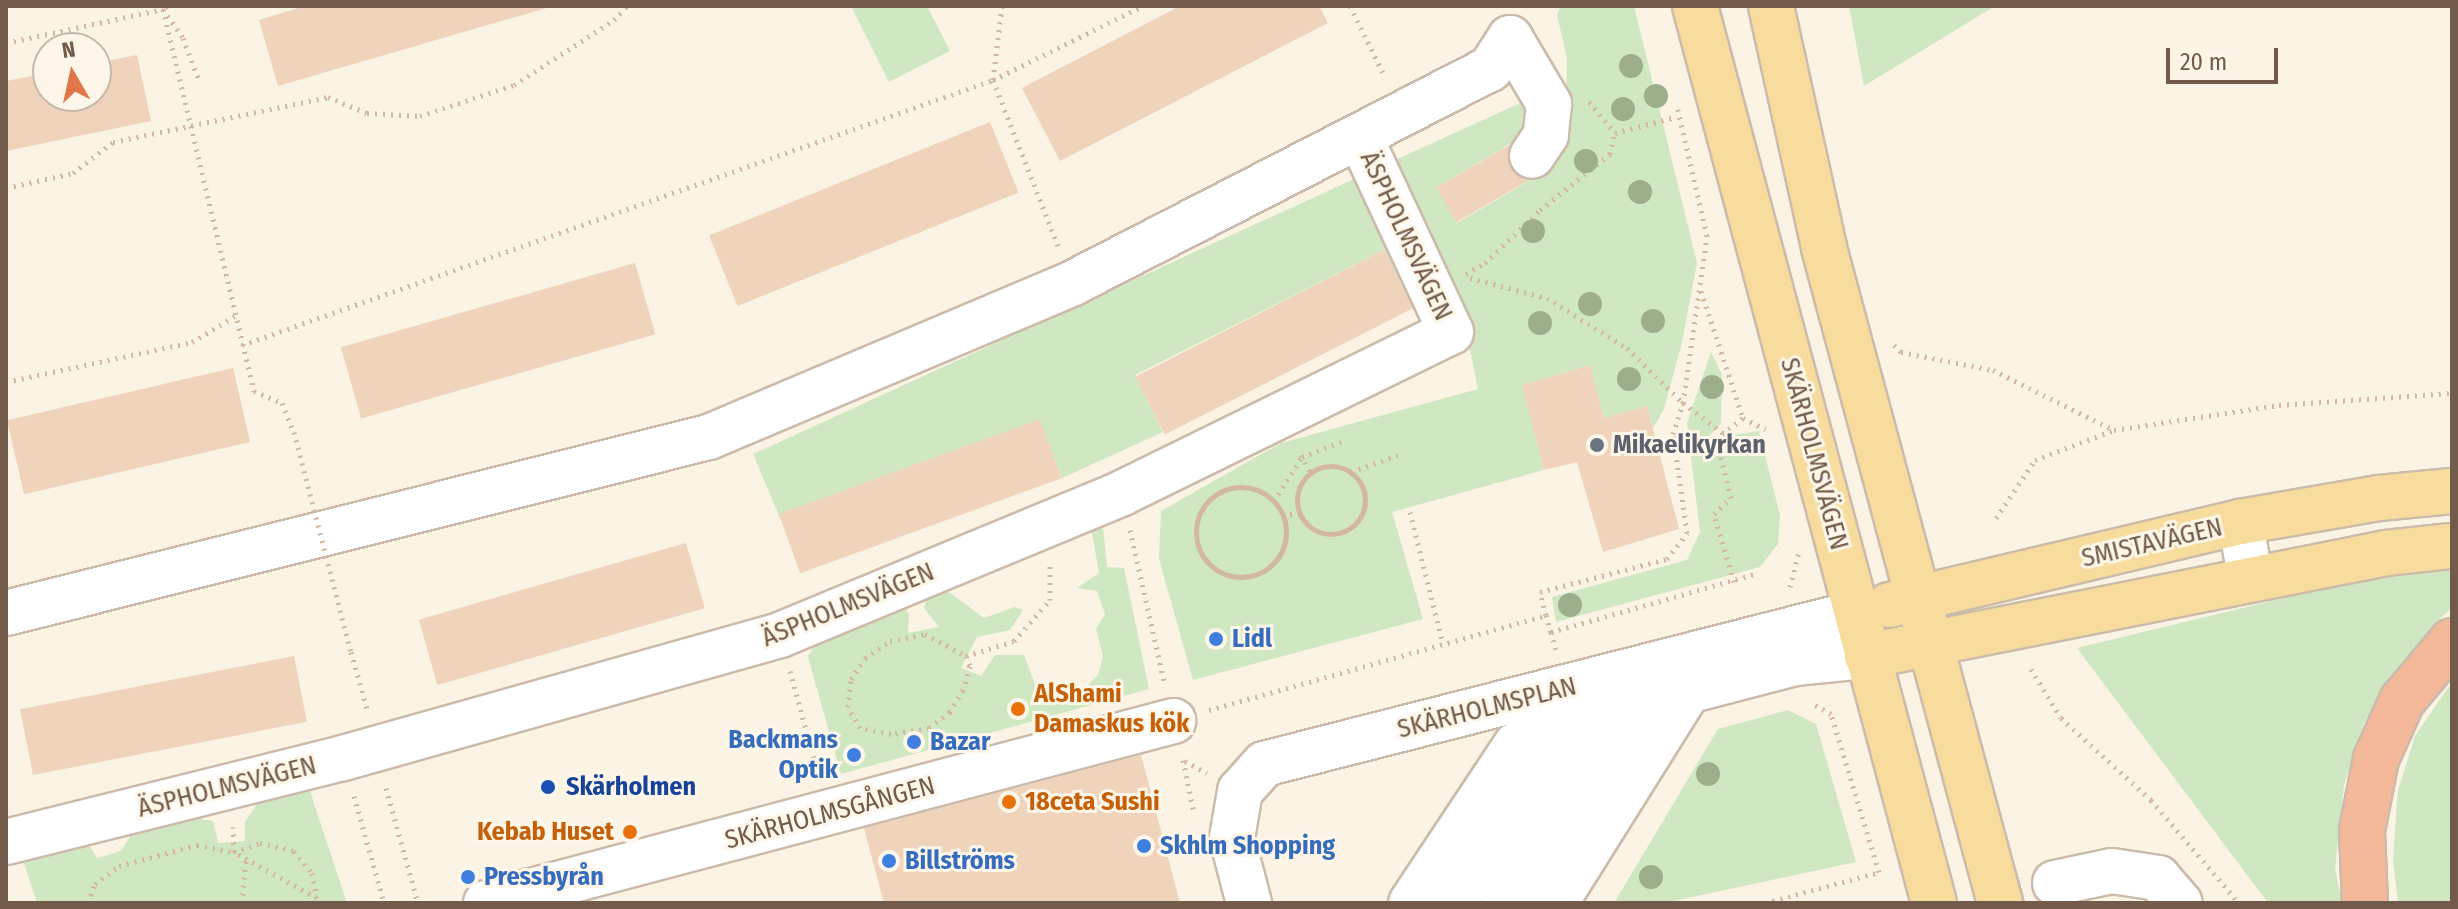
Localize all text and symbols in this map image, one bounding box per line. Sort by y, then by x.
north arrow [32,32,112,112]
scale bar [2170,32,2282,82]
text: N [60,35,77,64]
text: 20 m [2180,48,2227,76]
street label: ÄSPHOLMSVÄGEN [1353,146,1459,326]
street label: SKÄRHOLMSVÄGEN [1773,355,1855,553]
place label: Mikaelikyrkan [1613,429,1766,461]
marker: Mikaelikyrkan [1588,436,1606,454]
street label: SMISTAVÄGEN [2079,512,2225,574]
street label: ÄSPHOLMSVÄGEN [757,556,939,654]
place label: Lidl [1232,623,1272,655]
marker: Lidl [1207,630,1225,648]
street label: SKÄRHOLMSPLAN [1394,671,1580,745]
place label: AlShami Damaskus kök [1034,678,1189,740]
marker: AlShami Damaskus kök [1009,700,1027,718]
place label: Backmans Optik [728,724,838,786]
place label: Bazar [930,726,991,758]
marker: Bazar [905,733,923,751]
marker: Backmans Optik [845,746,863,764]
street label: ÄSPHOLMSVÄGEN [134,750,320,824]
street label: SKÄRHOLMSGÅNGEN [722,770,938,856]
place label: Skärholmen [566,771,696,803]
marker: Skärholmen [537,776,559,798]
place label: 18ceta Sushi [1025,786,1160,818]
marker: 18ceta Sushi [1000,793,1018,811]
place label: Kebab Huset [477,816,614,848]
marker: Kebab Huset [621,823,639,841]
place label: Skhlm Shopping [1160,830,1335,862]
marker: Skhlm Shopping [1135,837,1153,855]
place label: Billströms [905,845,1015,877]
marker: Billströms [880,852,898,870]
place label: Pressbyrån [484,861,604,893]
marker: Pressbyrån [459,868,477,886]

